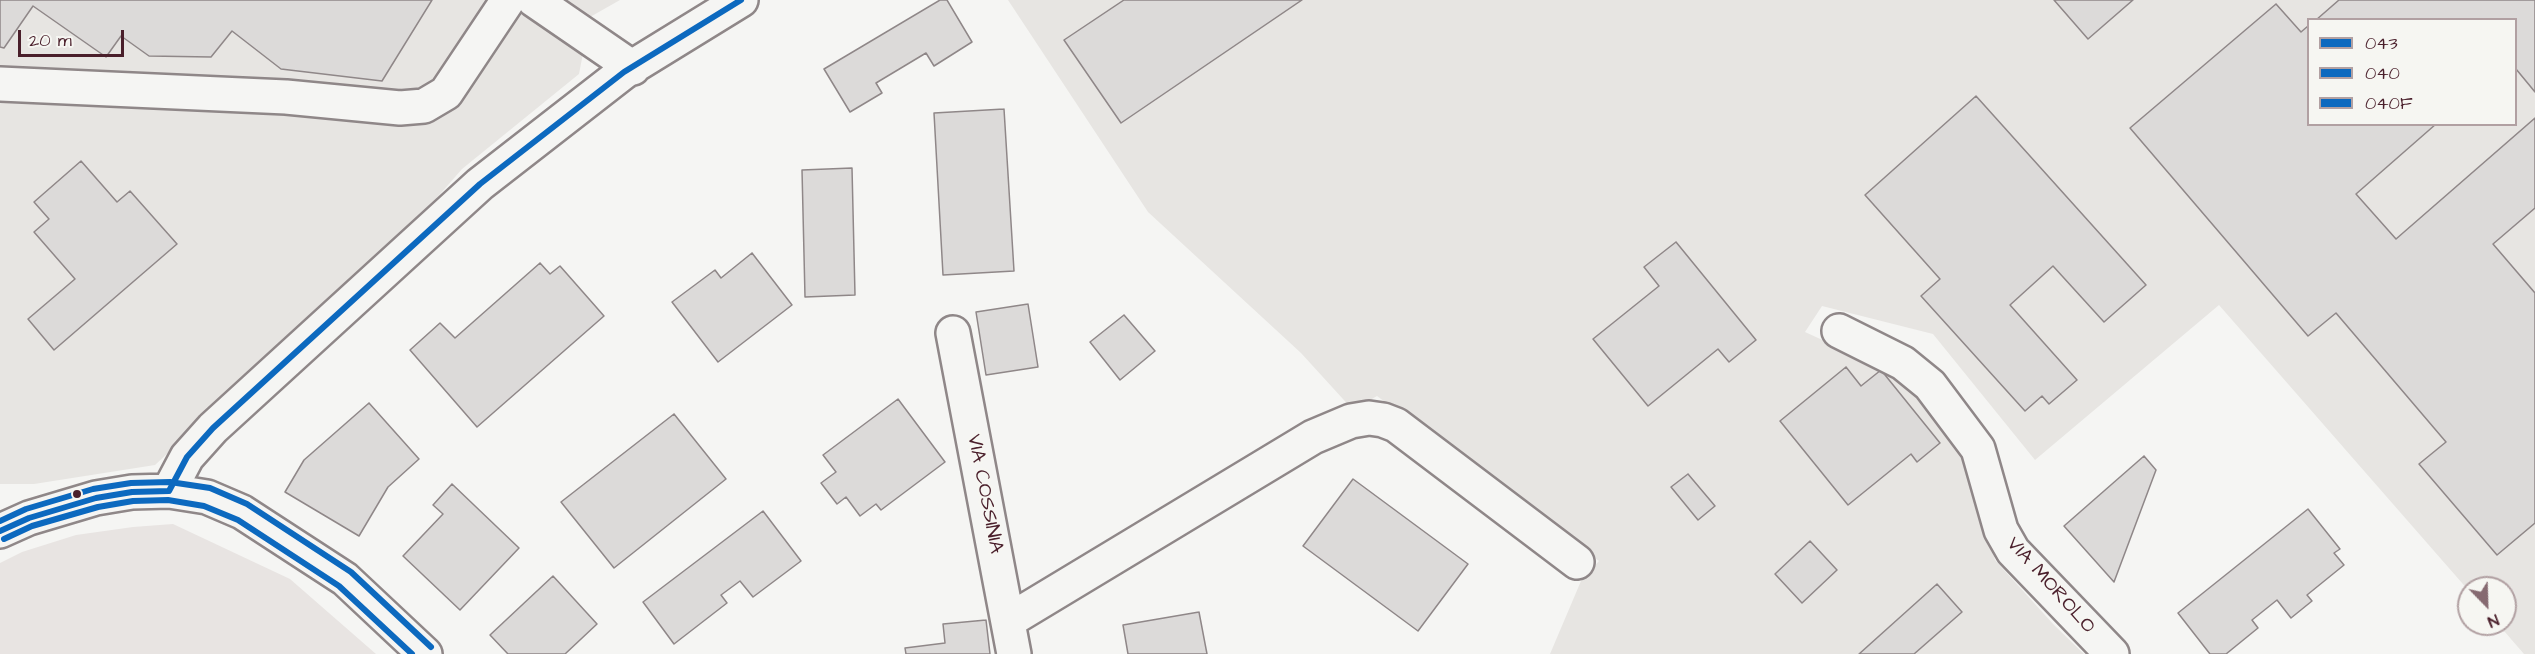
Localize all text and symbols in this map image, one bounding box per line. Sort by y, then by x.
scale bar [21,18,128,56]
legend [2307,18,2517,126]
text: 20 m [29,28,72,53]
text: 043 [2365,31,2398,56]
text: 040 [2365,61,2400,86]
text: 040F [2365,91,2412,116]
street label: VIA COSSINIA [961,432,1007,556]
unlabelled marker [71,488,83,500]
street label: VIA MOROLO [2001,533,2099,639]
north arrow [2457,576,2517,636]
text: N [2484,609,2502,633]

